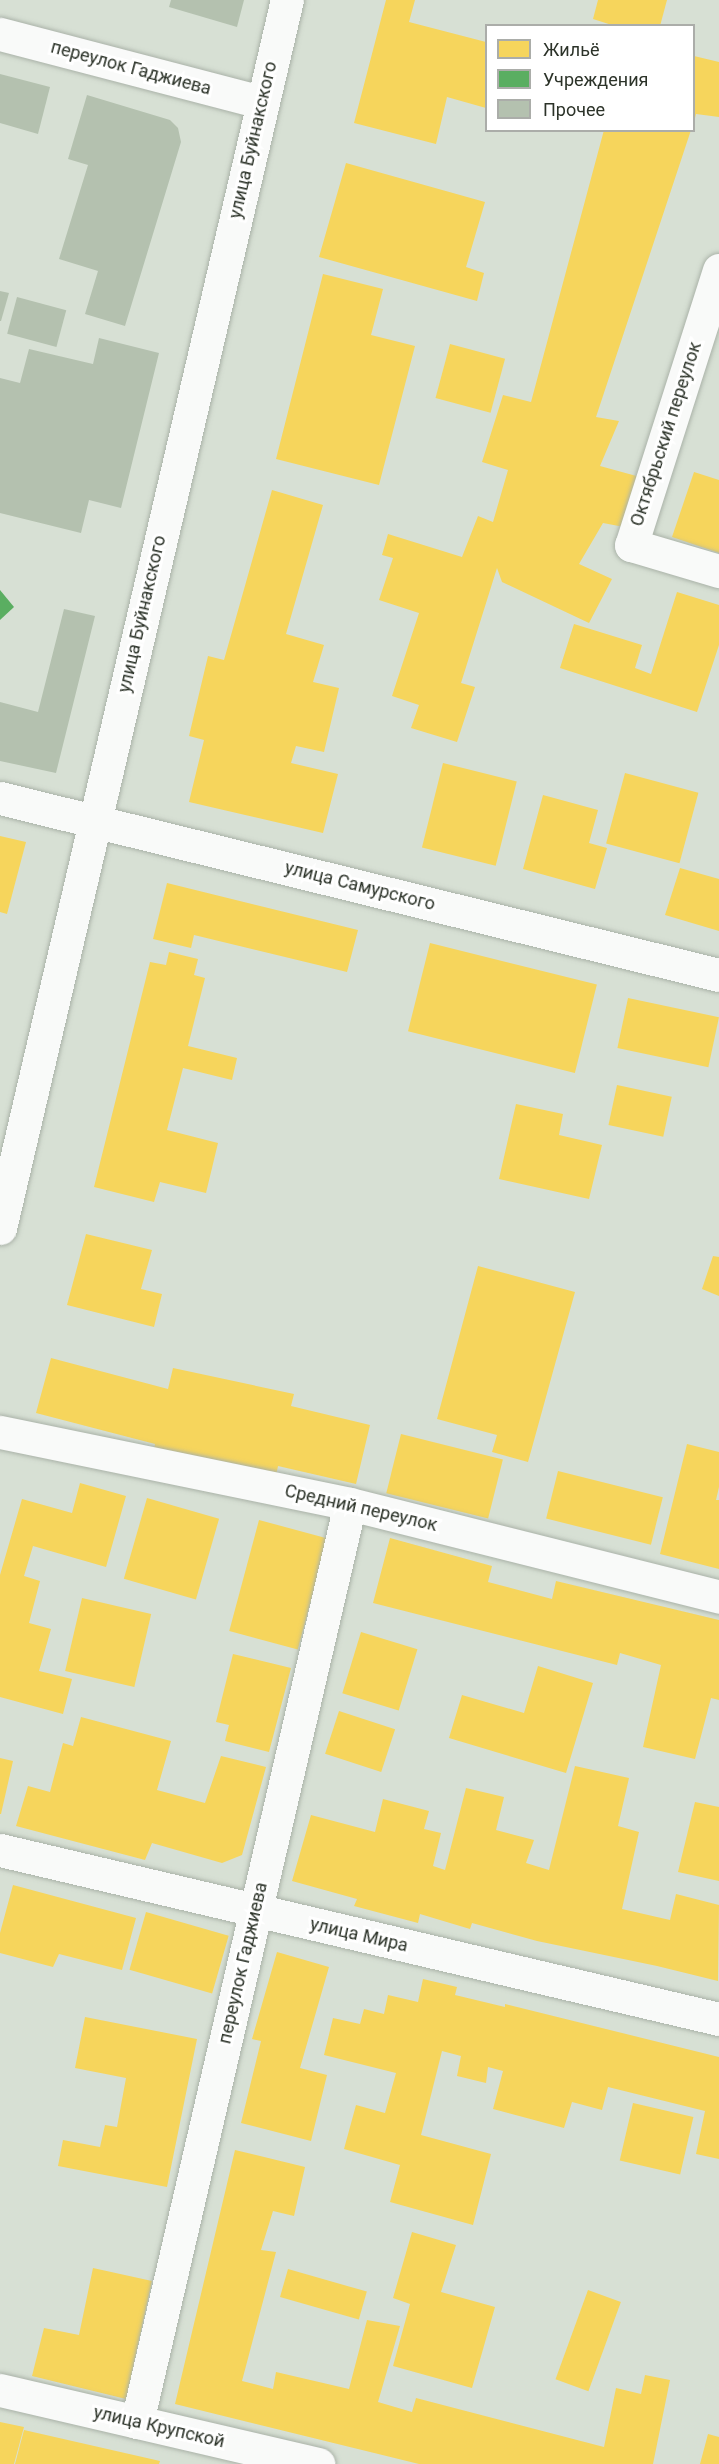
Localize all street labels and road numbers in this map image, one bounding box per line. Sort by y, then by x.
street label: переулок Гаджиева [48,36,214,100]
street label: улица Буйнакского [224,59,282,221]
street label: Октябрьский переулок [626,339,706,529]
street label: улица Буйнакского [113,533,171,695]
street label: улица Самурского [283,857,437,915]
street label: Средний переулок [283,1480,439,1536]
street label: переулок Гаджиева [214,1880,272,2046]
street label: улица Мира [308,1913,410,1957]
street label: улица Крупской [91,2401,227,2453]

